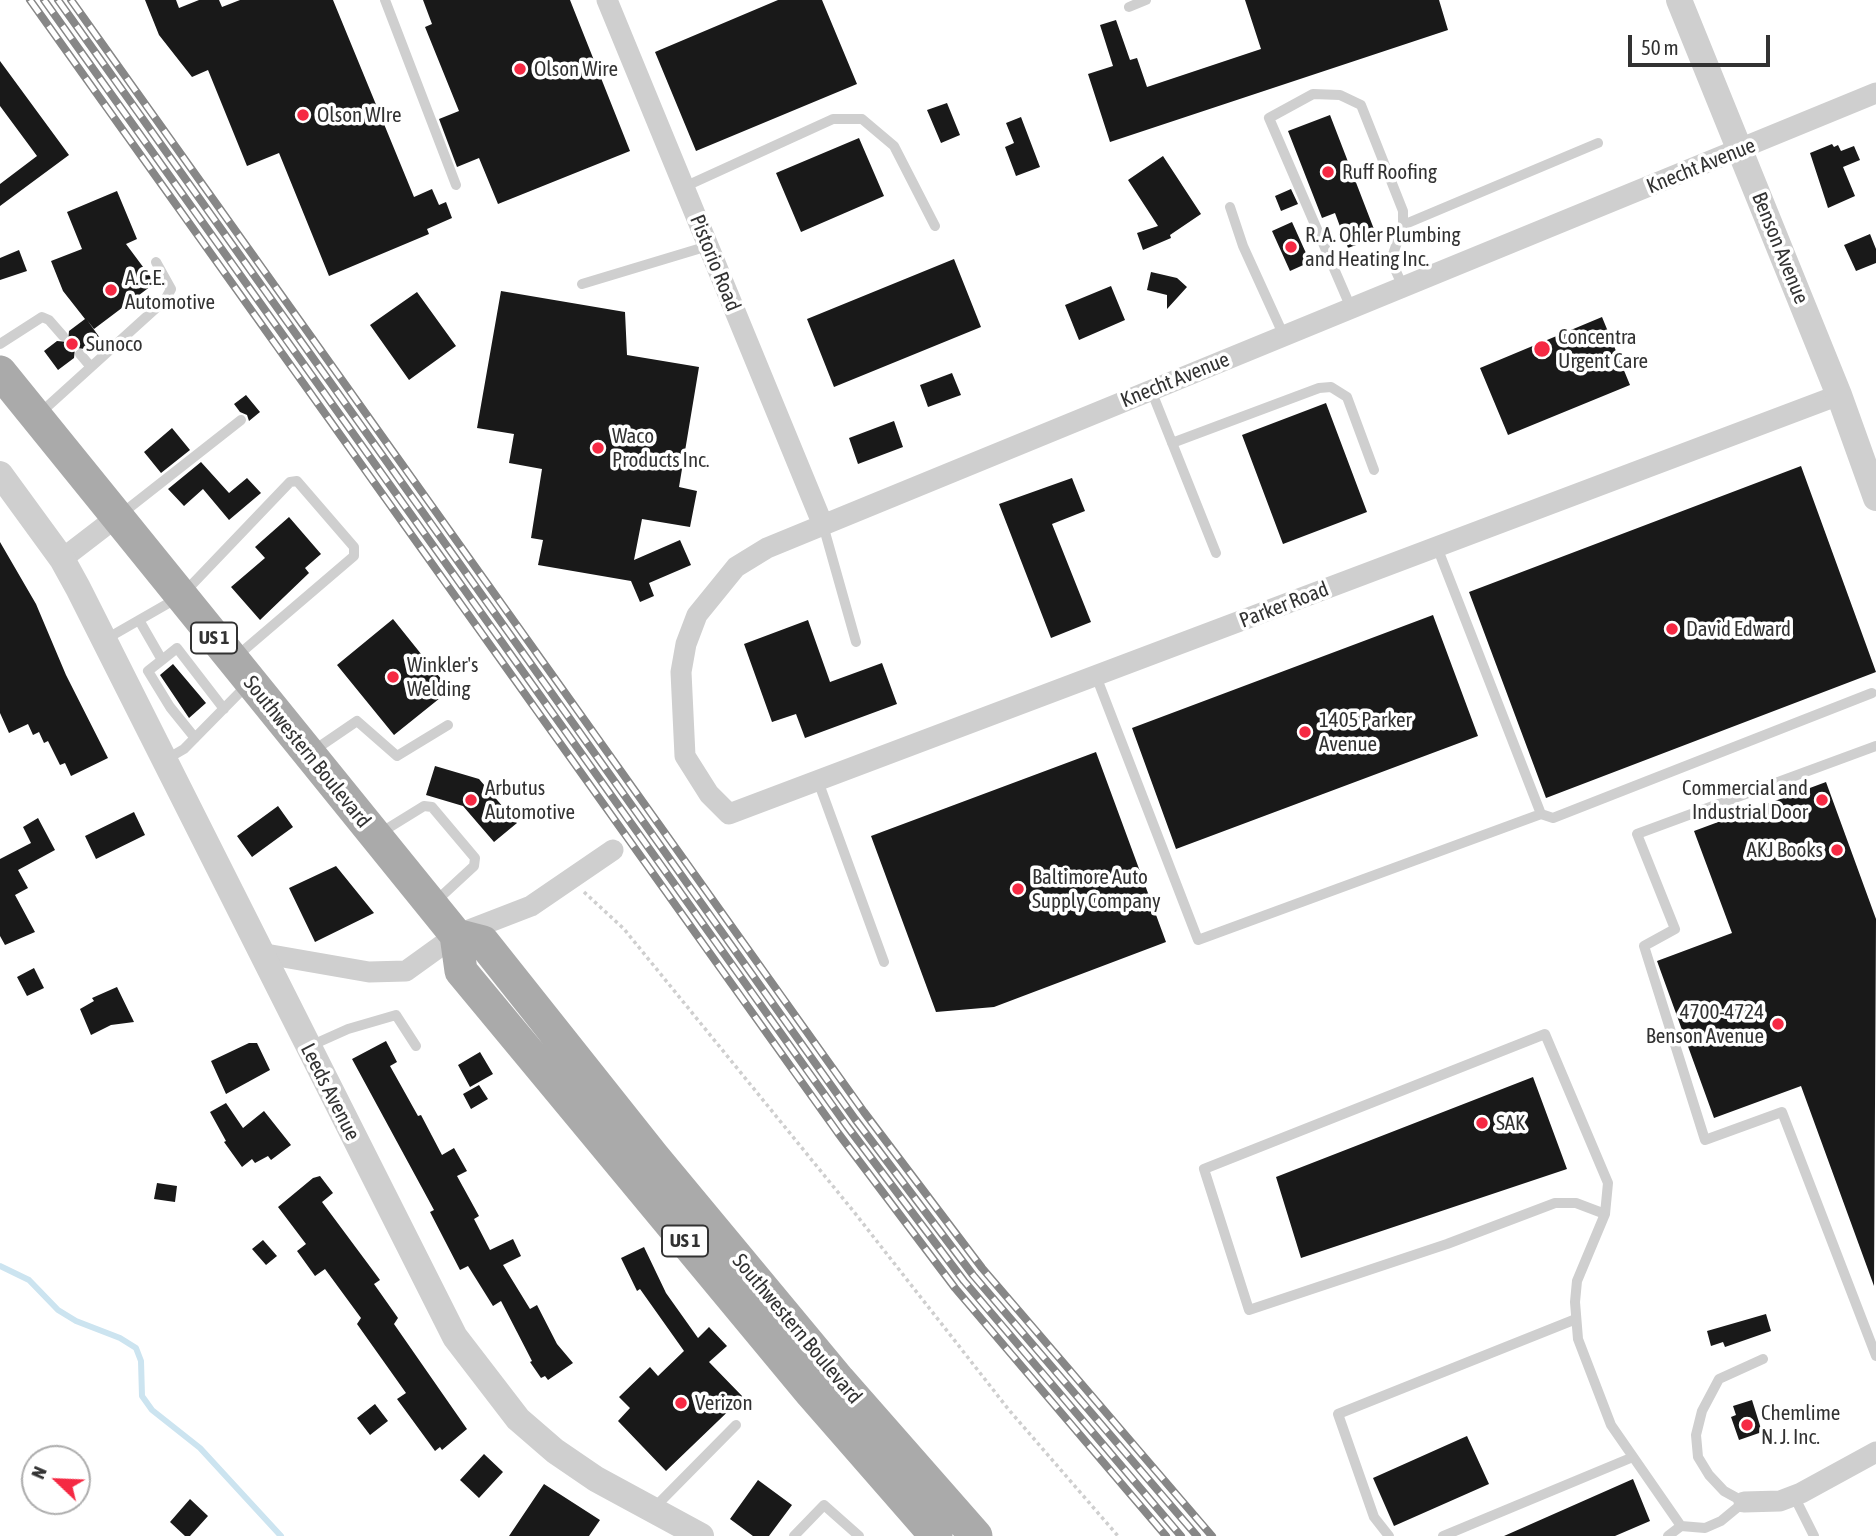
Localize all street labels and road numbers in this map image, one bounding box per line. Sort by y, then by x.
street label: Knecht Avenue [1643,133,1759,199]
street label: Benson Avenue [1746,189,1814,307]
street label: Pistorio Road [684,211,746,315]
street label: Knecht Avenue [1117,347,1233,413]
street label: Parker Road [1236,577,1332,633]
road number: US 1 [191,622,237,653]
street label: Southwestern Boulevard [238,671,376,833]
street label: Leeds Avenue [295,1039,365,1145]
road number: US 1 [662,1226,708,1256]
street label: Southwestern Boulevard [727,1249,867,1409]

